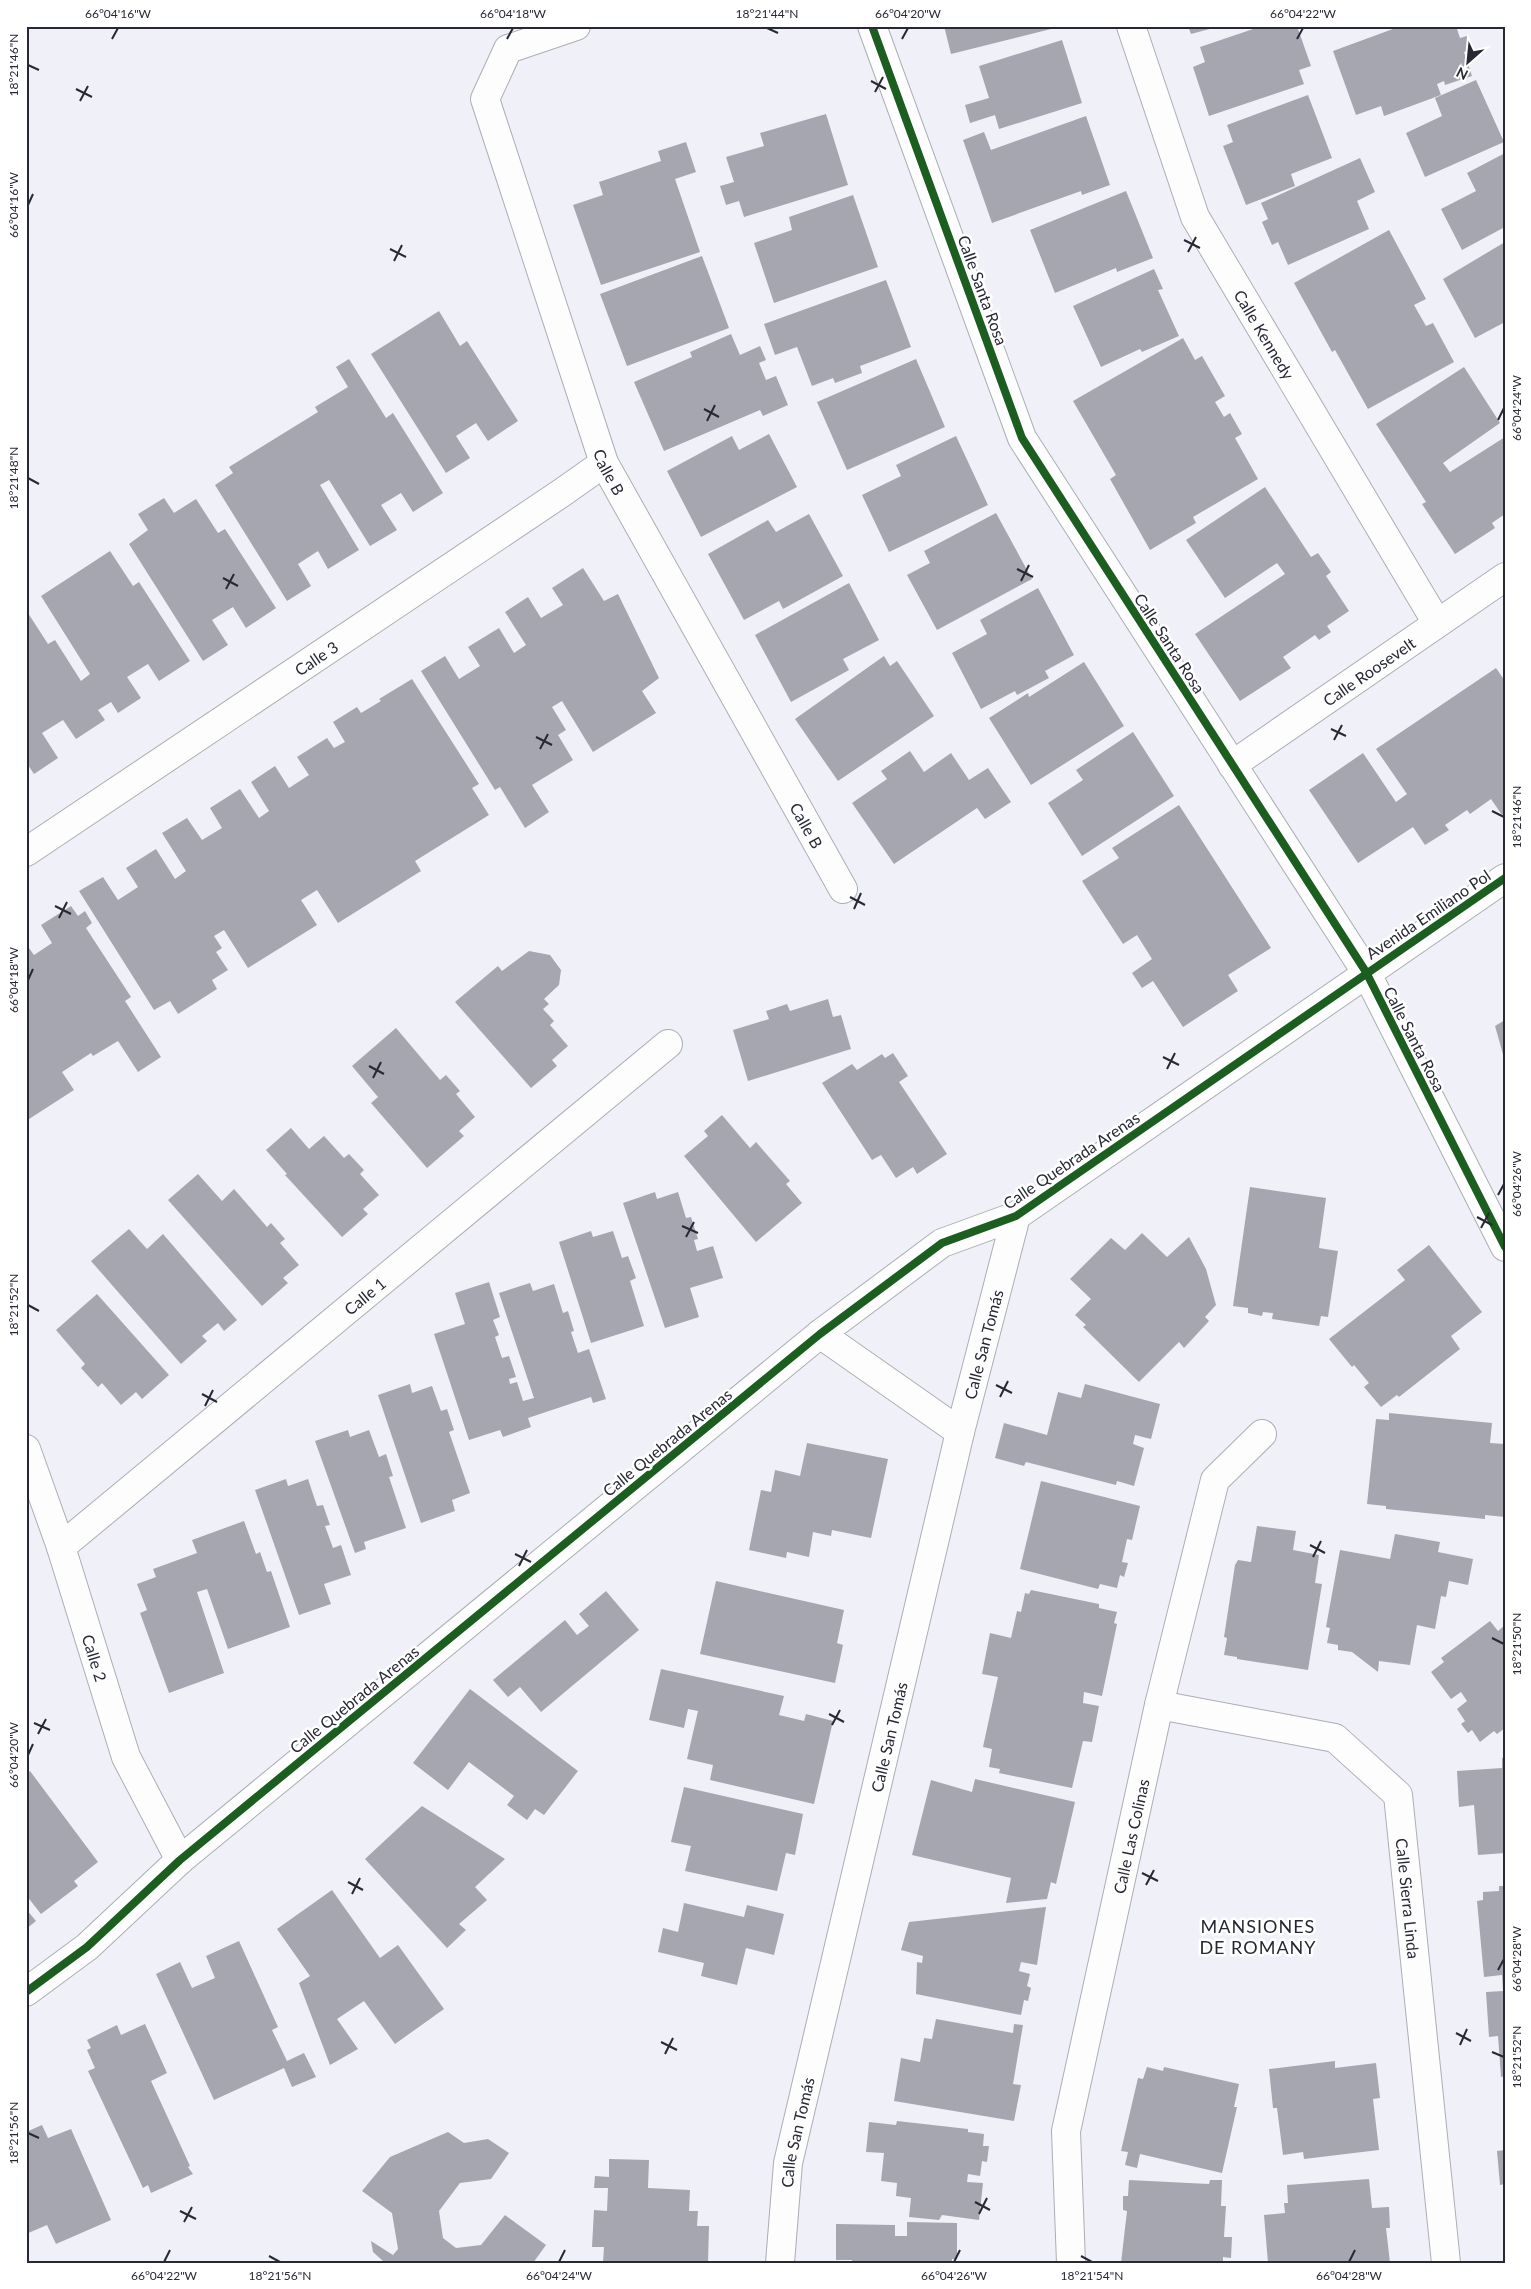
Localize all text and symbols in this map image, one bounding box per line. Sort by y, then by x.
text: 66°04'16"W [85,6,152,21]
text: 66°04'18"W [480,6,547,21]
text: 18°21'44"N [736,6,798,21]
text: 66°04'20"W [875,6,942,21]
text: 66°04'22"W [1270,6,1337,21]
text: 18°21'46"N [6,34,21,96]
north arrow [1444,38,1494,88]
text: N [1453,64,1471,84]
text: 66°04'16"W [6,171,21,238]
street label: Calle Santa Rosa [954,233,1012,347]
street label: Calle Kennedy [1231,286,1299,383]
text: 66°04'24"W [1509,374,1524,441]
street label: Calle B [591,446,629,498]
text: 18°21'48"N [6,447,21,509]
street label: Calle Santa Rosa [1131,589,1209,697]
street label: Calle Roosevelt [1319,632,1419,709]
street label: Calle 3 [291,636,341,679]
text: 18°21'46"N [1509,786,1524,848]
street label: Calle B [787,799,827,851]
street label: Avenida Emiliano Pol [1362,865,1494,963]
text: 66°04'18"W [6,946,21,1013]
street label: Calle Santa Rosa [1380,983,1450,1095]
street label: Calle Quebrada Arenas [999,1107,1143,1213]
text: 66°04'26"W [1509,1150,1524,1217]
street label: Calle 1 [340,1273,389,1318]
text: 18°21'52"N [6,1274,21,1336]
street label: Calle San Tomás [959,1287,1006,1401]
street label: Calle Quebrada Arenas [599,1384,735,1500]
text: 18°21'50"N [1509,1613,1524,1675]
street label: Calle 2 [79,1632,111,1684]
street label: Calle Quebrada Arenas [286,1641,422,1757]
street label: Calle San Tomás [866,1680,910,1794]
text: 66°04'20"W [6,1721,21,1788]
street label: Calle Las Colinas [1109,1777,1152,1895]
street label: Calle Sierra Linda [1393,1837,1424,1960]
district label: MANSIONES DE ROMANY [1199,1915,1317,1958]
text: 66°04'28"W [1509,1925,1524,1992]
text: 18°21'52"N [1509,2026,1524,2088]
street label: Calle San Tomás [777,2075,817,2188]
text: 18°21'56"N [6,2102,21,2164]
text: 66°04'22"W [131,2268,198,2283]
text: 18°21'56"N [249,2268,311,2283]
text: 66°04'24"W [526,2268,593,2283]
text: 66°04'26"W [921,2268,988,2283]
text: 18°21'54"N [1061,2268,1123,2283]
text: 66°04'28"W [1316,2268,1383,2283]

